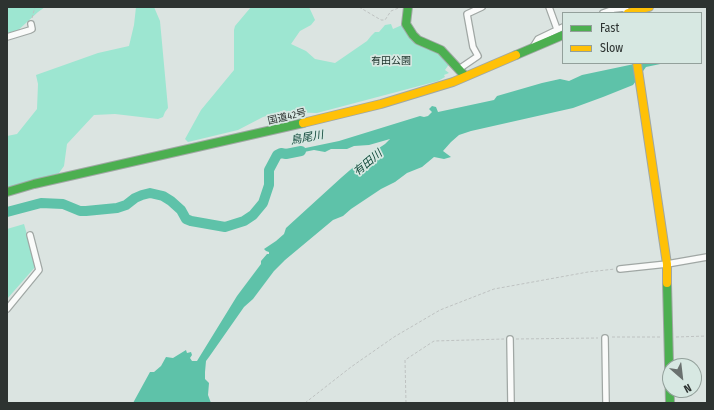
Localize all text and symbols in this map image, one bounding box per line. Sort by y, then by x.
legend [562,12,702,64]
text: Fast [600,21,619,35]
text: Slow [600,41,623,55]
park label: 有田公園 [371,55,411,67]
street label: 国道42号 [267,107,307,127]
water label: 鳥尾川 [290,129,324,147]
water label: 有田川 [351,147,385,179]
north arrow [662,358,702,398]
text: N [681,381,693,395]

